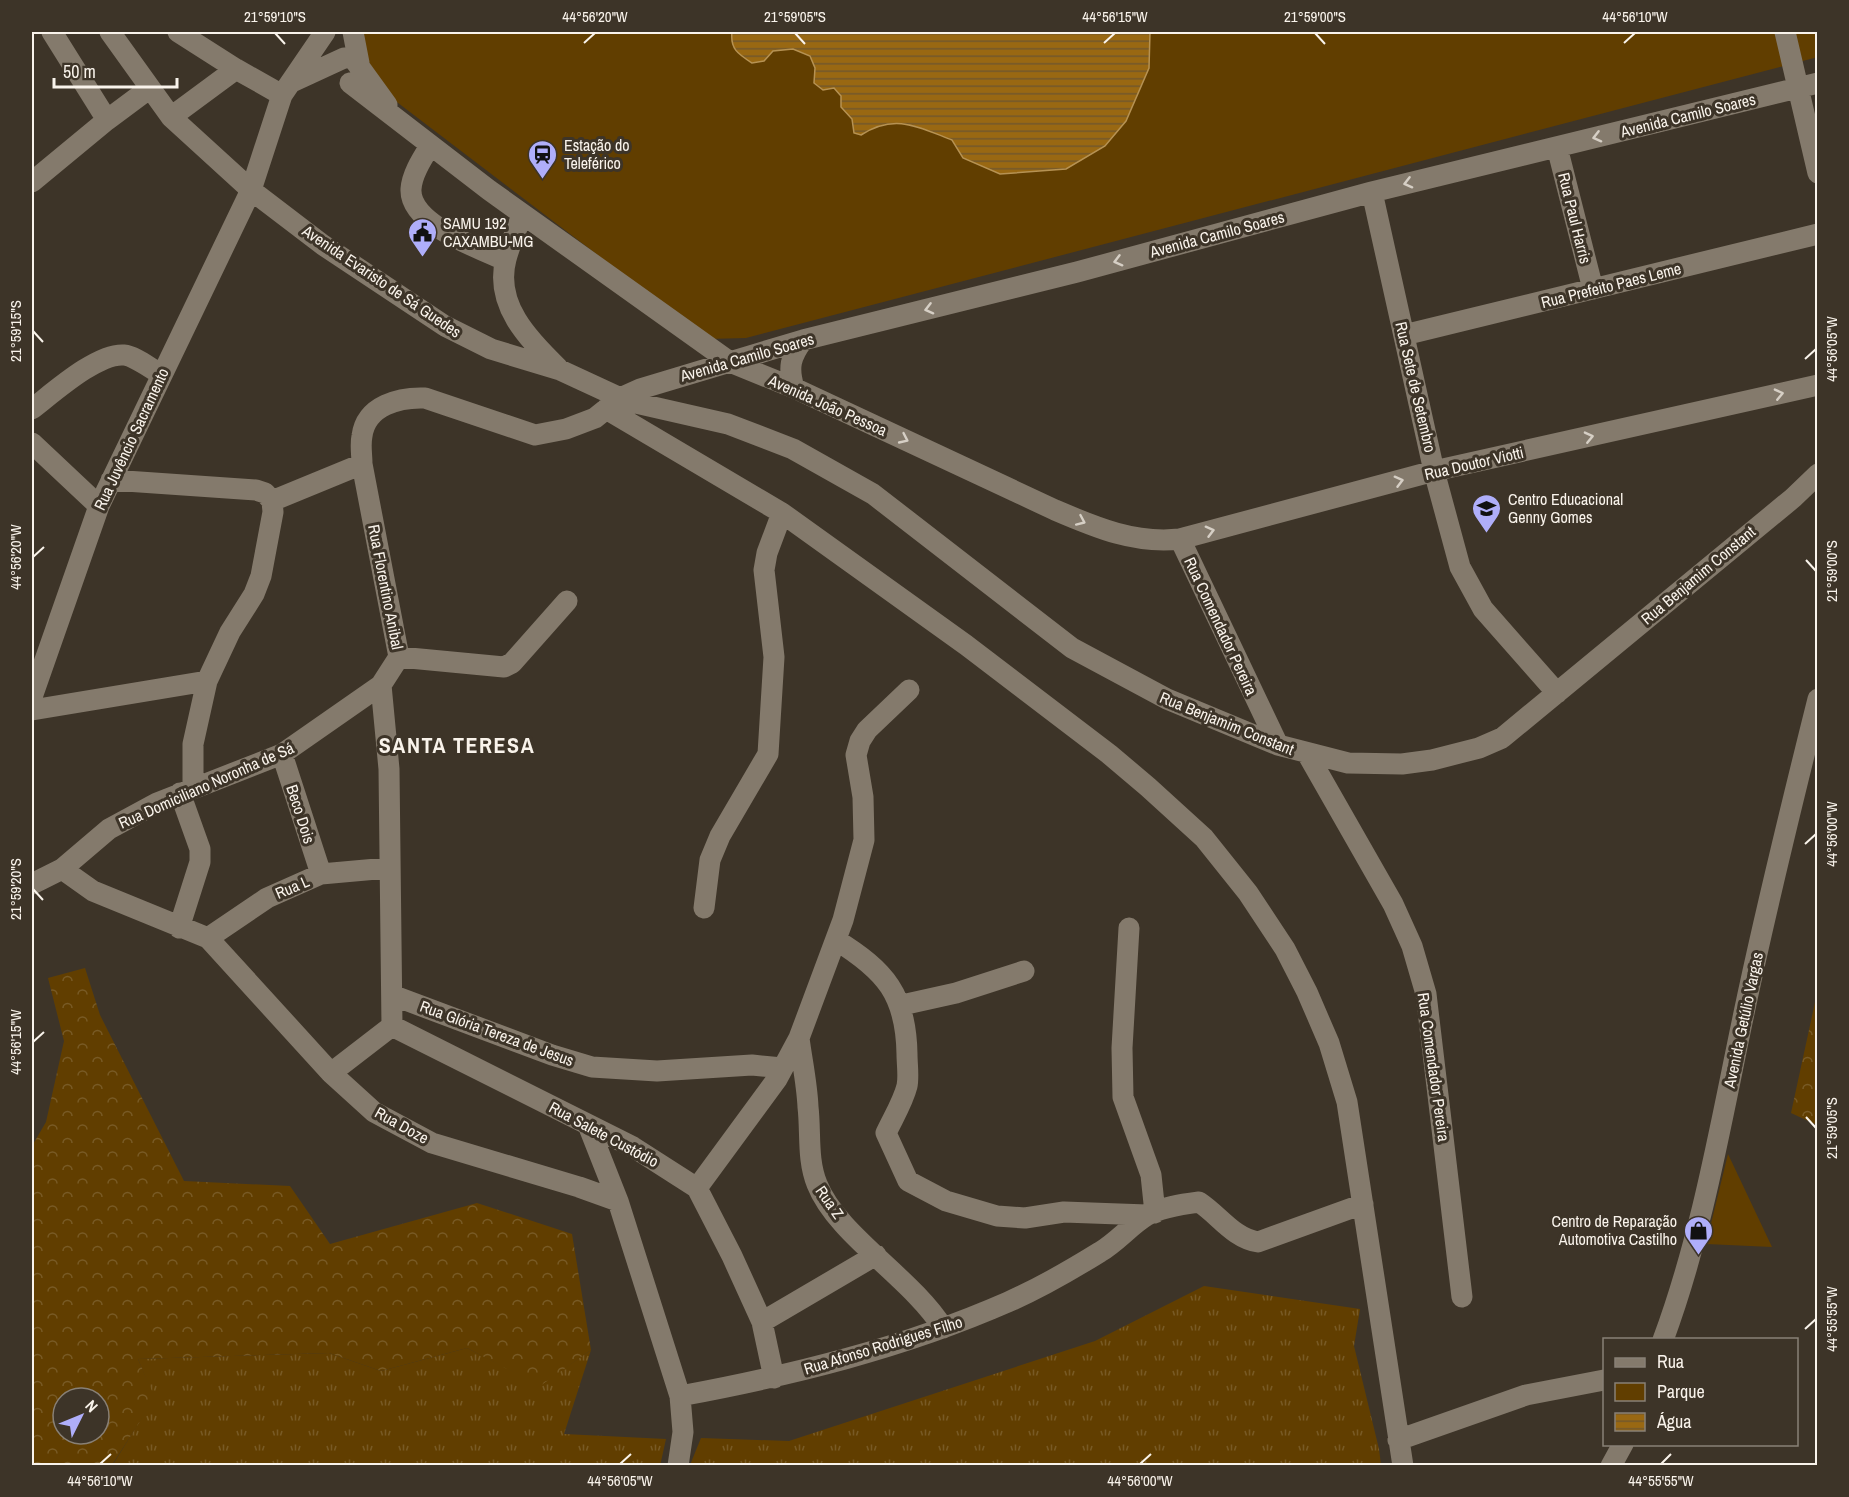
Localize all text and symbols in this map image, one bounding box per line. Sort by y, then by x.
text: 21°59'10"S [244,6,306,27]
text: 44°56'20"W [562,6,628,27]
text: 21°59'05"S [764,6,826,27]
text: 44°56'15"W [1082,6,1148,27]
text: 21°59'00"S [1284,6,1346,27]
text: 44°56'10"W [1602,6,1668,27]
scale bar [54,51,177,89]
text: 50 m [63,59,96,84]
street label: Avenida Camilo Soares [1617,88,1758,143]
one-way arrow [1593,129,1603,142]
place label: Estação do Teleférico [564,134,630,174]
station icon: Estação do Teleférico [527,138,559,180]
street label: Rua Paul Harris [1553,170,1597,266]
one-way arrow [1403,175,1413,188]
street label: Avenida Camilo Soares [1146,205,1287,263]
place label: SAMU 192 CAXAMBU-MG [443,212,533,252]
public building icon: SAMU 192 CAXAMBU-MG [406,216,438,258]
street label: Avenida Evaristo de Sá Guedes [297,219,466,342]
one-way arrow [1113,254,1124,266]
street label: Rua Prefeito Paes Leme [1539,257,1683,313]
text: 21°59'15"S [5,300,26,362]
one-way arrow [924,301,934,314]
text: 44°56'05"W [1821,316,1842,382]
street label: Rua Sete de Setembro [1390,319,1442,455]
street label: Avenida Camilo Soares [677,327,817,387]
street label: Rua Juvêncio Sacramento [88,364,174,514]
street label: Avenida João Pessoa [764,369,891,441]
one-way arrow [1774,388,1784,401]
one-way arrow [1584,431,1594,444]
one-way arrow [898,432,909,444]
street label: Rua Doutor Viotti [1422,441,1526,485]
one-way arrow [1394,475,1404,488]
place label: Centro Educacional Genny Gomes [1508,488,1623,528]
school or university icon: Centro Educacional Genny Gomes [1471,492,1503,534]
one-way arrow [1075,514,1086,526]
street label: Rua Benjamim Constant [1636,520,1760,629]
street label: Rua Florentino Anibal [363,523,409,651]
text: 44°56'20"W [5,524,26,590]
one-way arrow [1205,526,1215,538]
text: 21°59'00"S [1821,540,1842,602]
street label: Rua Comendador Pereira [1179,553,1263,699]
street label: Rua Benjamim Constant [1157,686,1298,760]
district label: SANTA TERESA [379,730,535,760]
street label: Rua Domiciliano Noronha de Sá [115,736,298,834]
street label: Beco Dois [281,782,321,846]
text: 44°56'00"W [1821,801,1842,867]
text: 21°59'20"S [5,858,26,920]
street label: Rua L [272,870,313,904]
street label: Avenida Getúlio Vargas [1718,950,1768,1091]
street label: Rua Comendador Pereira [1413,991,1455,1144]
street label: Rua Glória Tereza de Jesus [417,995,577,1071]
text: 44°56'15"W [5,1009,26,1075]
street label: Rua Salete Custódio [545,1096,663,1172]
text: 21°59'05"S [1821,1097,1842,1159]
street label: Rua Doze [371,1101,433,1149]
street label: Rua Z [811,1181,849,1223]
place label: Centro de Reparação Automotiva Castilho [1552,1210,1677,1250]
shop icon: Centro de Reparação Automotiva Castilho [1682,1214,1714,1256]
text: 44°55'55"W [1821,1286,1842,1352]
street label: Rua Afonso Rodrigues Filho [801,1310,965,1380]
legend [1603,1338,1798,1446]
text: Rua [1657,1349,1684,1374]
text: Parque [1657,1379,1705,1404]
north arrow [51,1386,111,1446]
text: N [81,1395,103,1417]
text: Água [1656,1409,1691,1434]
text: 44°56'10"W [67,1470,133,1491]
text: 44°56'05"W [587,1470,653,1491]
text: 44°56'00"W [1107,1470,1173,1491]
text: 44°55'55"W [1628,1470,1694,1491]

